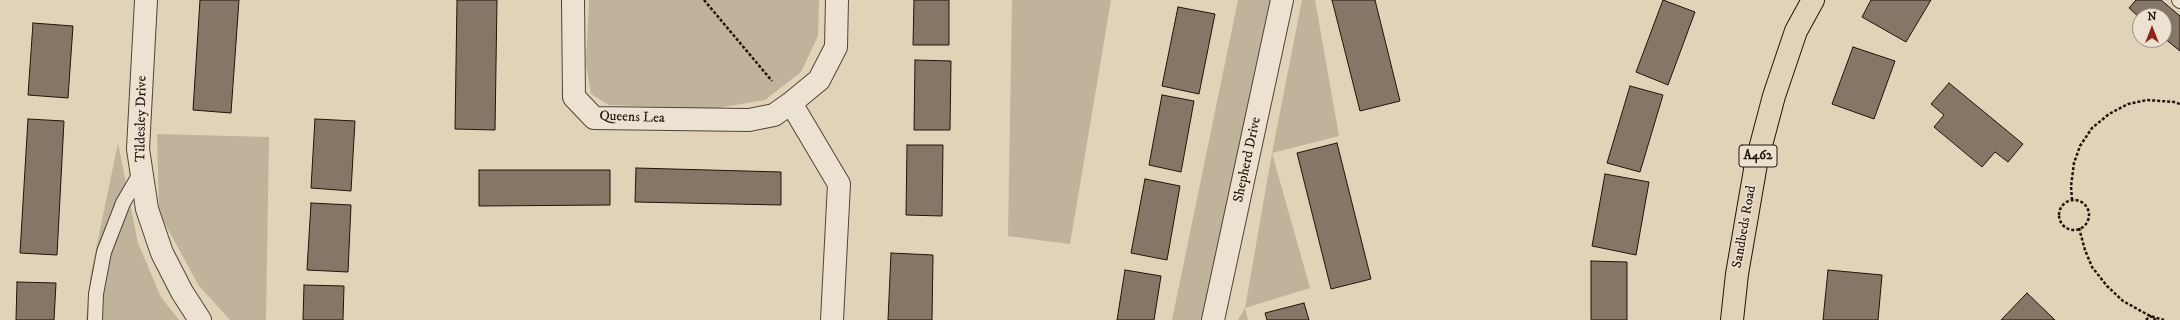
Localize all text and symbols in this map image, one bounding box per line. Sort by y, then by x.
north arrow [2132,8,2172,48]
text: N [2147,10,2157,24]
street label: Tildesley Drive [133,76,151,162]
street label: Queens Lea [599,108,665,128]
street label: Shepherd Drive [1231,116,1265,204]
road number: A462 [1739,145,1777,167]
street label: Sandbeds Road [1729,184,1761,270]

